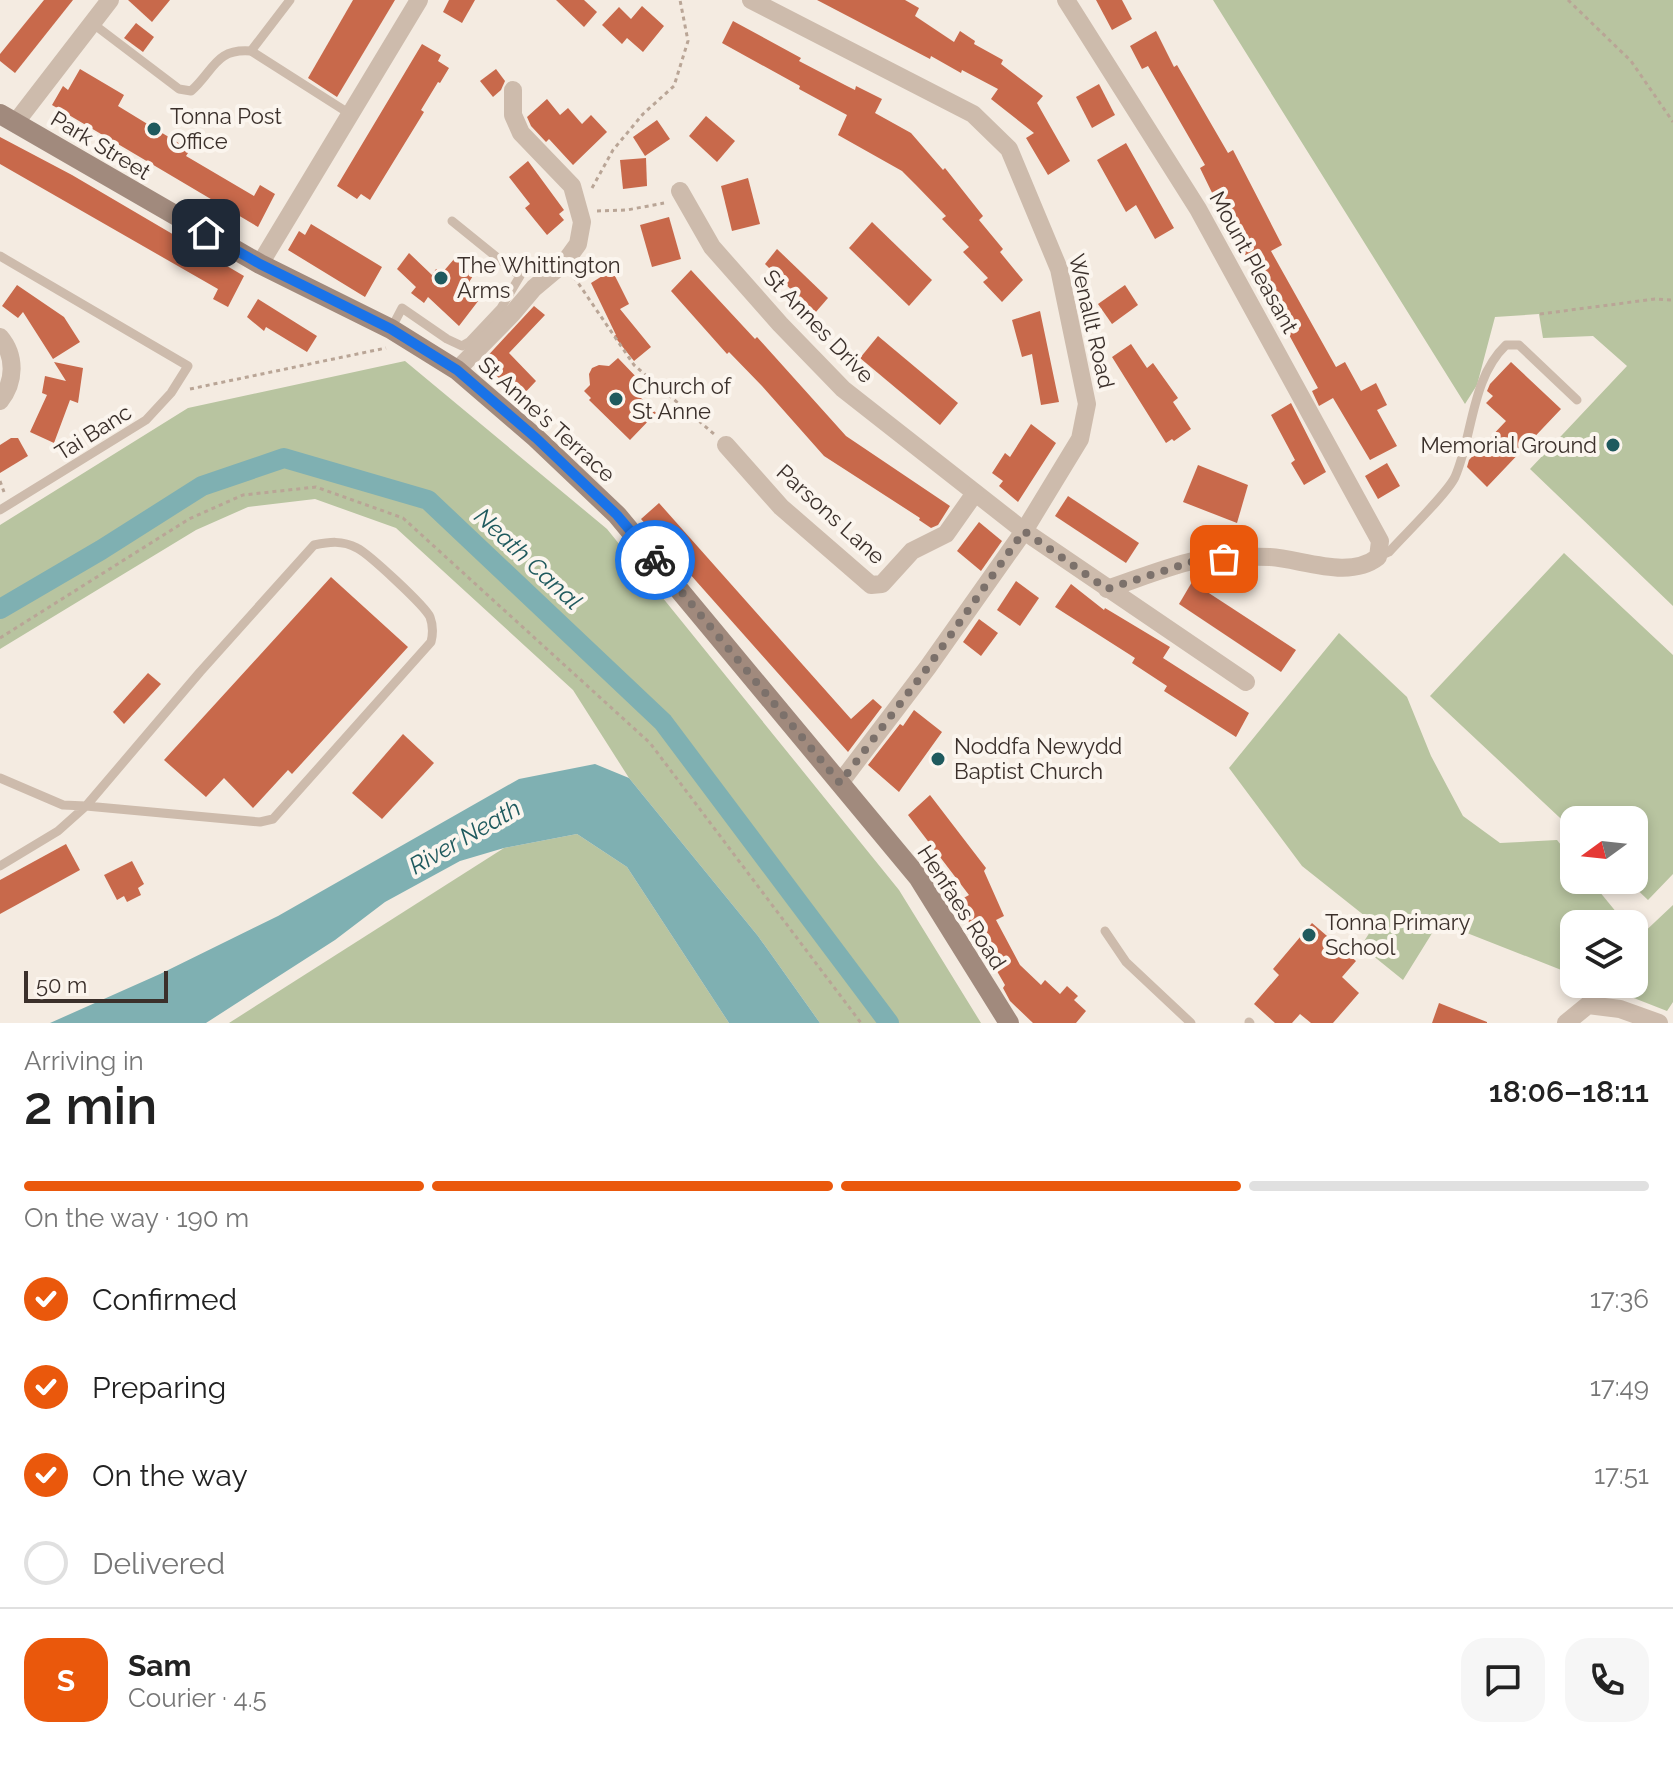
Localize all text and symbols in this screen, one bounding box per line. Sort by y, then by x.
place label: Tonna Post Office [170,103,282,154]
street label: Park Street [46,105,156,185]
marker: Tonna Post Office [145,120,163,138]
street label: Mount Pleasant [1204,186,1304,338]
pin [172,199,240,267]
icon: home [184,211,228,255]
street label: Wenallt Road [1064,251,1120,391]
place label: The Whittington Arms [457,252,621,303]
street label: St Annes Drive [758,264,880,388]
marker: The Whittington Arms [432,269,450,287]
street label: St Anne's Terrace [473,351,621,487]
place label: Church of St Anne [632,373,732,424]
marker: Church of St Anne [607,390,625,408]
street label: Tai Banc [50,398,136,466]
place label: Memorial Ground [1420,432,1597,458]
marker: Memorial Ground [1604,436,1622,454]
street label: Parsons Lane [772,459,891,569]
water label: Neath Canal [469,502,588,616]
courier [615,520,695,600]
pin [1190,525,1258,593]
icon: bag [1202,537,1246,581]
icon: bike [633,538,677,582]
place label: Noddfa Newydd Baptist Church [954,733,1122,784]
marker: Noddfa Newydd Baptist Church [929,750,947,768]
water label: River Neath [404,793,526,880]
north arrow [1560,806,1648,894]
map controls [1560,806,1648,998]
street label: Henfaes Road [912,840,1012,974]
place label: Tonna Primary School [1325,909,1470,960]
button: layers [1560,910,1648,998]
marker: Tonna Primary School [1300,926,1318,944]
scale bar [24,967,168,1003]
text: 50 m [36,972,87,998]
text: Arriving in [24,1046,144,1076]
text: 18:06–18:11 [1489,1074,1649,1109]
text: 2 min [24,1075,157,1136]
text: On the way · 190 m [24,1203,249,1233]
icon: check [24,1277,68,1321]
text: Confirmed [92,1282,237,1317]
text: 17:36 [1590,1284,1649,1314]
icon: check [24,1365,68,1409]
text: Preparing [92,1370,226,1405]
text: 17:49 [1590,1372,1649,1402]
icon: check [24,1453,68,1497]
text: On the way [92,1458,248,1493]
text: 17:51 [1594,1460,1649,1490]
text: Delivered [92,1546,225,1581]
button: chat [1461,1638,1545,1722]
button: phone [1565,1638,1649,1722]
text: Sam [128,1648,191,1683]
text: S [57,1663,75,1698]
text: Courier · 4.5 [128,1683,267,1713]

